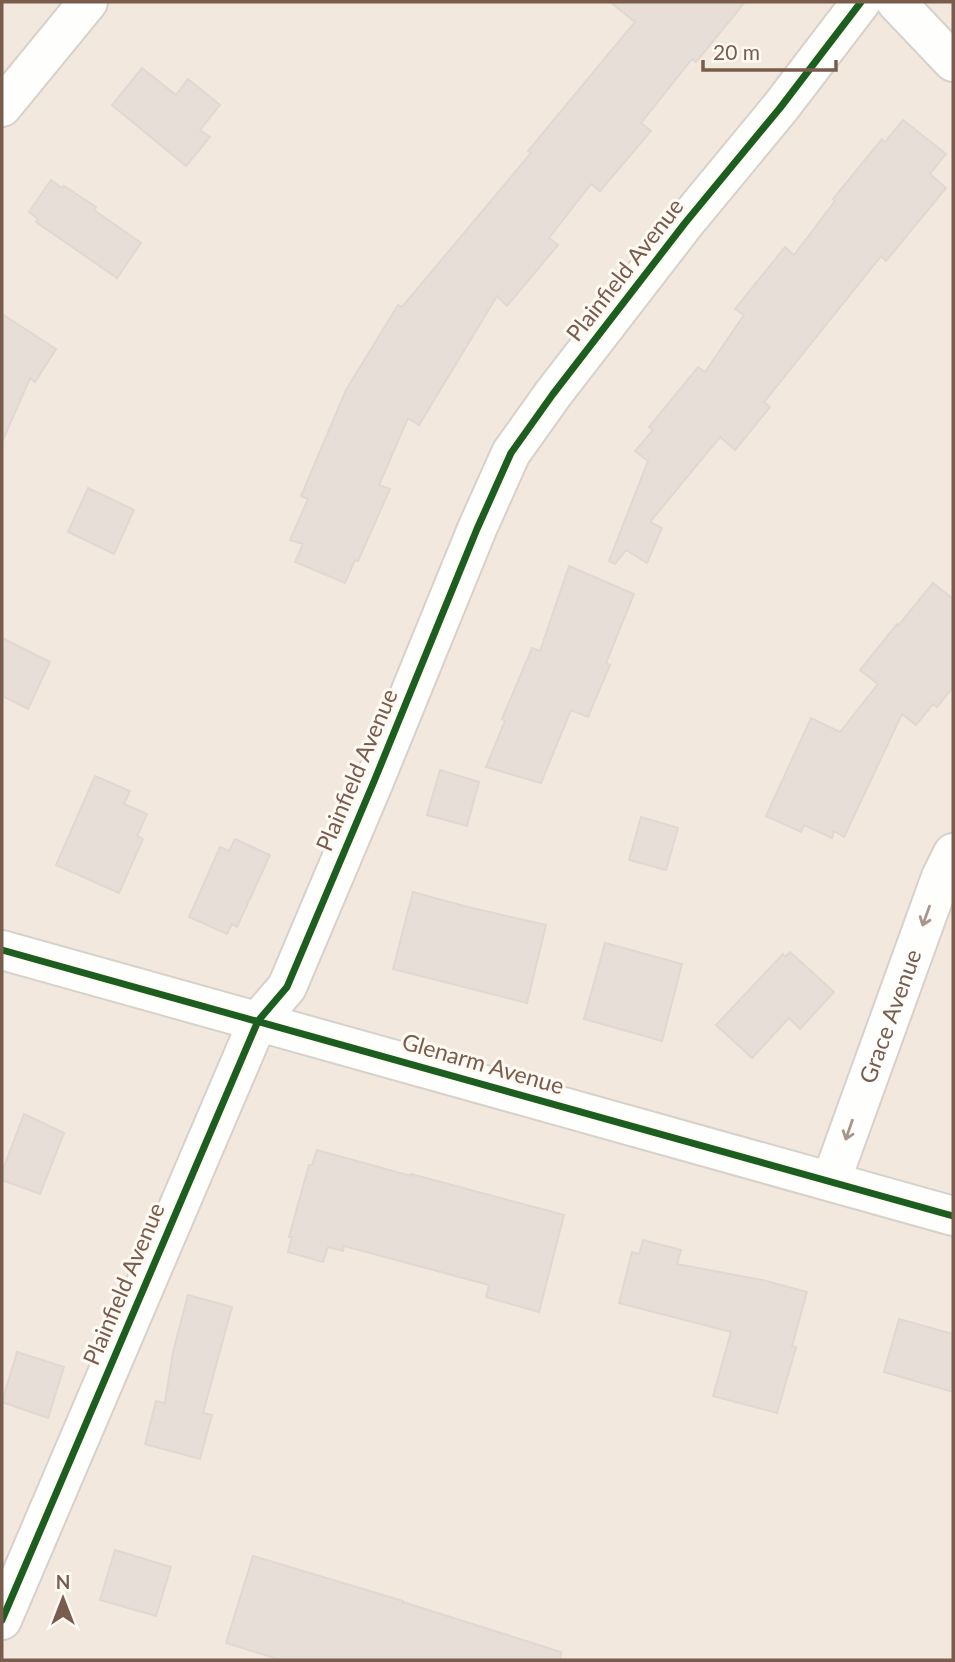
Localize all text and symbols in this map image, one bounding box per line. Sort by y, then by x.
scale bar [703,28,836,72]
text: 20 m [713,39,760,64]
street label: Plainfield Avenue [560,192,689,346]
street label: Plainfield Avenue [309,684,403,855]
one-way arrow [919,904,931,926]
street label: Grace Avenue [853,945,927,1087]
street label: Glenarm Avenue [399,1027,567,1100]
one-way arrow [842,1118,854,1140]
street label: Plainfield Avenue [76,1198,170,1369]
north arrow [28,1564,98,1634]
text: N [56,1570,70,1593]

